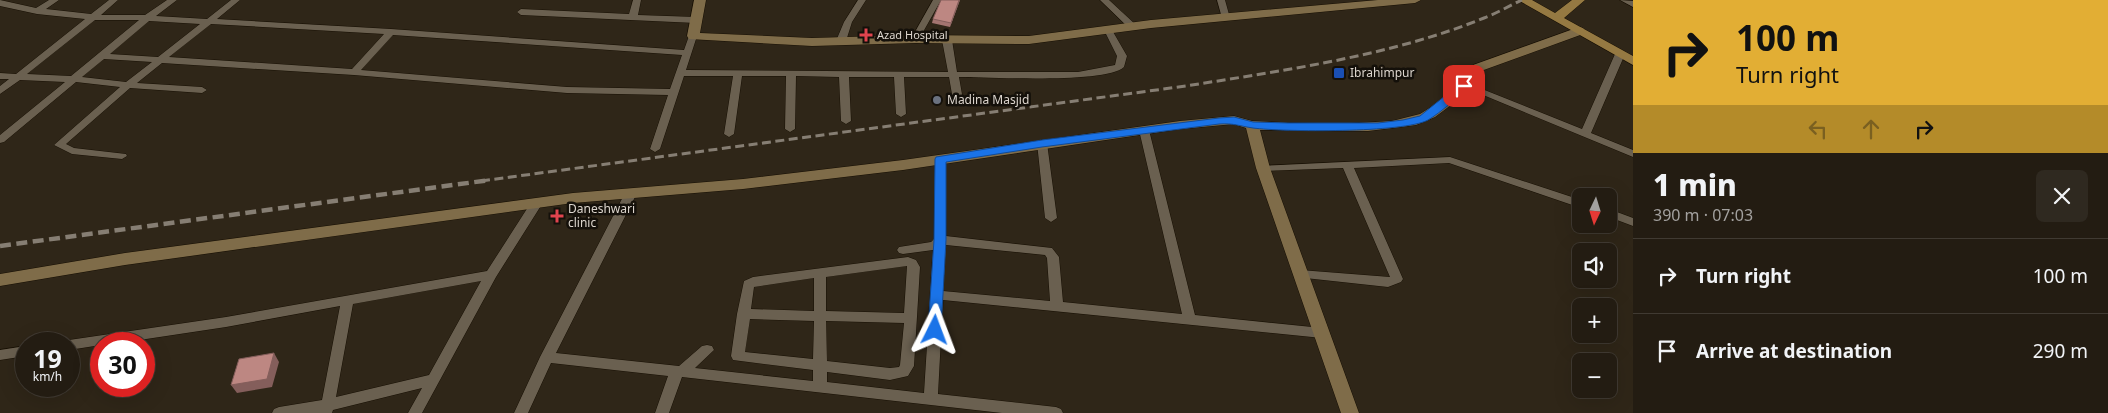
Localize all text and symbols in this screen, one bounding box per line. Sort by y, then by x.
text: 100 m [1736,14,1839,61]
icon: right [1653,20,1718,85]
place label: Azad Hospital [877,27,948,42]
marker: Azad Hospital [859,28,873,42]
text: Turn right [1736,59,1839,89]
place label: Ibrahimpur [1350,64,1414,81]
pin [1443,65,1485,107]
marker: Ibrahimpur [1332,66,1346,80]
icon: arrive [1450,72,1478,100]
place label: Madina Masjid [947,91,1029,108]
marker: Madina Masjid [931,94,943,106]
icon: left [1804,115,1832,143]
icon: ahead [1857,115,1885,143]
icon: right [1910,115,1938,143]
text: 1 min [1653,164,1737,205]
button: close [2036,170,2088,222]
north arrow [1572,188,1618,232]
map controls [1572,188,1617,398]
place label: Daneshwari clinic [568,200,635,231]
text: 390 m · 07:03 [1653,204,1753,226]
marker: Daneshwari clinic [550,209,564,223]
button: sound [1572,243,1617,288]
icon: right [1653,262,1681,290]
text: Turn right [1696,263,1791,289]
text: 100 m [2033,263,2088,289]
button: + [1572,298,1617,343]
position arrow [908,303,960,355]
speed limit sign: 30 [90,332,155,397]
icon: arrive [1653,337,1681,365]
text: Arrive at destination [1696,338,1892,364]
text: 290 m [2033,338,2088,364]
text: 19 [33,341,62,375]
button: − [1572,353,1617,398]
text: km/h [33,368,62,385]

